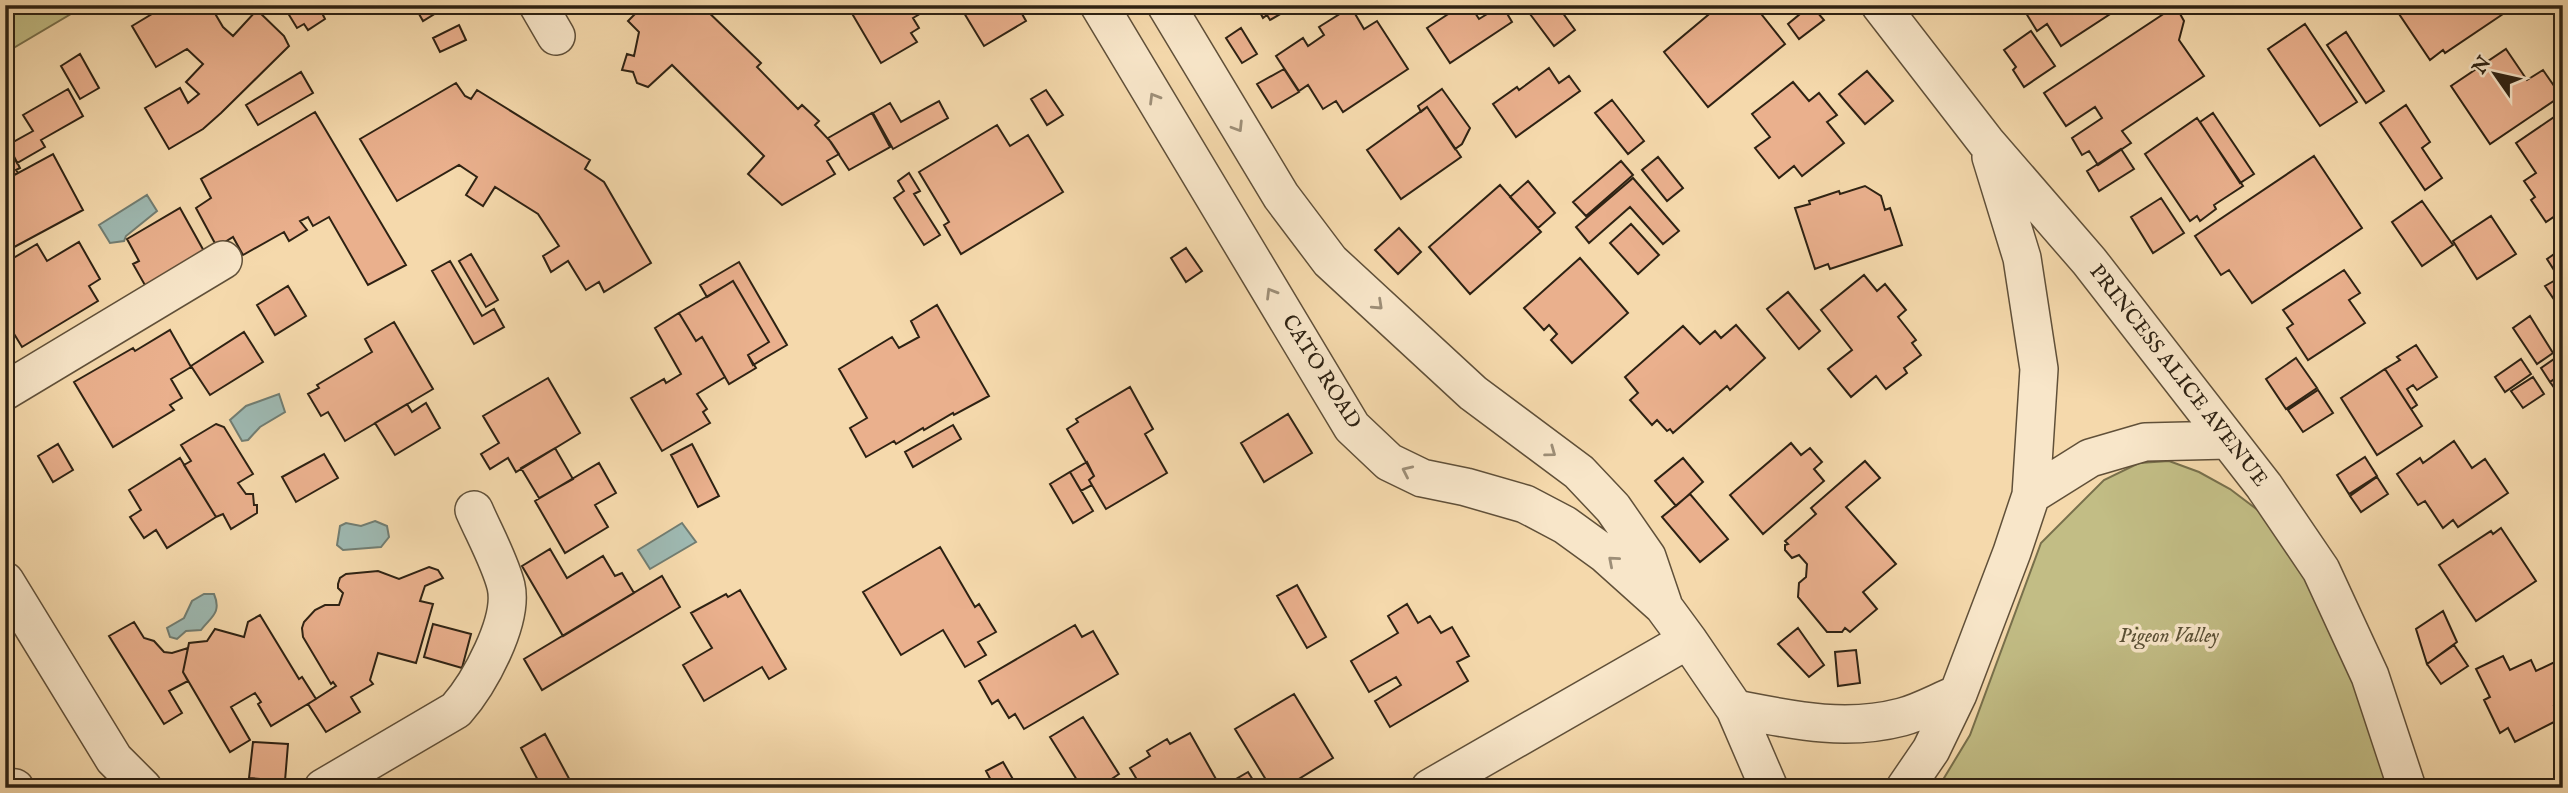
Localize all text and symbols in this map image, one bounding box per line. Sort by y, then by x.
north arrow [2460,38,2530,108]
text: N [2467,52,2497,80]
one-way arrow [1149,92,1162,105]
one-way arrow [1230,119,1243,132]
street label: PRINCESS ALICE AVENUE [2083,259,2273,493]
one-way arrow [1267,287,1280,300]
one-way arrow [1370,297,1383,309]
street label: CATO ROAD [1275,310,1367,434]
one-way arrow [1543,444,1556,456]
one-way arrow [1402,465,1414,479]
one-way arrow [1608,557,1621,569]
park label: Pigeon Valley [2119,623,2219,650]

